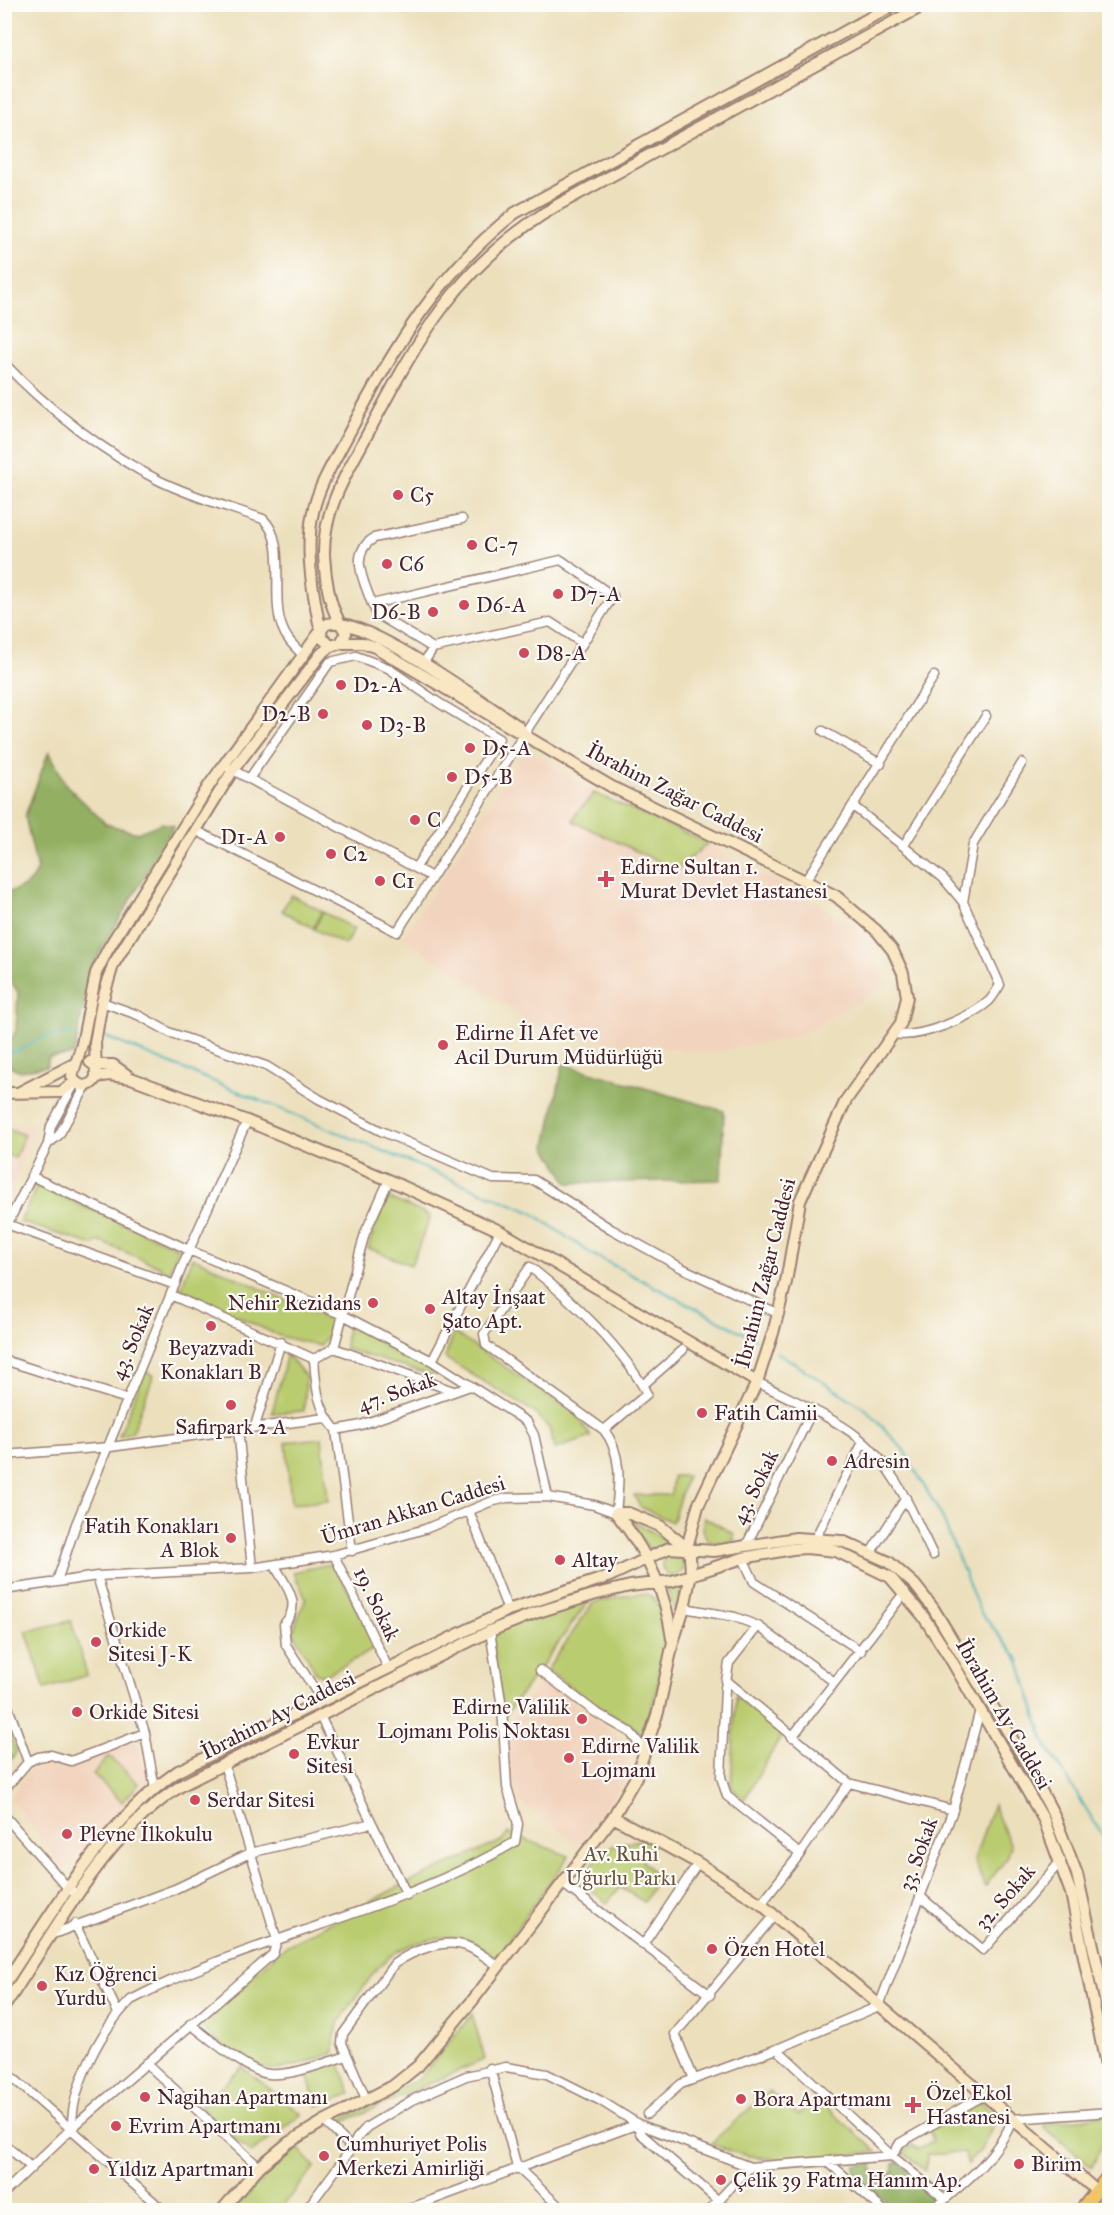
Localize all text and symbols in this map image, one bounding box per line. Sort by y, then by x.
place label: C5 [410,482,434,508]
marker: C5 [391,488,405,502]
place label: C-7 [484,532,518,558]
marker: C-7 [465,538,479,552]
place label: C6 [399,551,425,577]
marker: C6 [380,557,394,571]
place label: D7-A [570,581,621,607]
marker: D7-A [551,587,565,601]
place label: D6-A [476,592,526,618]
marker: D6-A [457,598,471,612]
place label: D6-B [371,599,421,625]
marker: D6-B [426,605,440,619]
place label: D8-A [536,640,587,666]
marker: D8-A [517,646,531,660]
place label: D2-A [353,672,403,698]
marker: D2-A [334,678,348,692]
place label: D2-B [262,701,311,727]
marker: D2-B [316,707,330,721]
place label: D3-B [379,712,426,738]
marker: D3-B [360,718,374,732]
place label: D5-A [482,735,531,761]
street label: İbrahim Zağar Caddesi [582,737,768,849]
marker: D5-A [463,741,477,755]
place label: D5-B [464,764,513,790]
marker: D5-B [445,770,459,784]
place label: C [427,807,441,833]
marker: C [408,813,422,827]
place label: D1-A [220,824,268,850]
marker: D1-A [273,830,287,844]
place label: C2 [343,841,368,867]
marker: C2 [324,847,338,861]
place label: Edirne Sultan 1. Murat Devlet Hastanesi [620,854,828,904]
place label: C1 [392,868,415,894]
marker: Edirne Sultan 1. Murat Devlet Hastanesi [597,870,615,888]
marker: C1 [373,874,387,888]
place label: Edirne İl Afet ve Acil Durum Müdürlüğü [454,1020,663,1070]
marker: Edirne İl Afet ve Acil Durum Müdürlüğü [436,1038,450,1052]
street label: İbrahim Zağar Caddesi [729,1175,801,1371]
place label: Altay İnşaat Şato Apt. [441,1284,546,1334]
place label: Nehir Rezidans [228,1290,361,1316]
marker: Nehir Rezidans [366,1296,380,1310]
street label: 43. Sokak [104,1300,160,1384]
marker: Altay İnşaat Şato Apt. [423,1302,437,1316]
marker: Beyazvadi Konakları B [204,1319,218,1333]
place label: Beyazvadi Konakları B [160,1335,262,1385]
street label: 47. Sokak [354,1366,440,1418]
marker: Safirpark 2 A [224,1398,238,1412]
place label: Fatih Camii [714,1400,818,1426]
marker: Fatih Camii [695,1406,709,1420]
place label: Safirpark 2 A [175,1414,287,1440]
street label: 43. Sokak [726,1445,784,1529]
place label: Adresin [843,1448,910,1474]
marker: Adresin [825,1454,839,1468]
street label: Ümran Akkan Caddesi [318,1470,508,1550]
place label: Fatih Konakları A Blok [84,1513,219,1563]
marker: Fatih Konakları A Blok [224,1531,238,1545]
place label: Altay [571,1547,619,1573]
marker: Altay [553,1553,567,1567]
street label: 19. Sokak [348,1563,406,1646]
place label: Orkide Sitesi J-K [108,1617,193,1667]
street label: İbrahim Ay Caddesi [950,1634,1058,1794]
marker: Orkide Sitesi J-K [89,1635,103,1649]
street label: İbrahim Ay Caddesi [197,1665,360,1765]
place label: Edirne Valilik Lojmanı Polis Noktası [377,1694,570,1744]
place label: Orkide Sitesi [89,1699,200,1725]
marker: Orkide Sitesi [70,1705,84,1719]
marker: Edirne Valilik Lojmanı Polis Noktası [575,1712,589,1726]
place label: Evkur Sitesi [306,1729,360,1779]
place label: Edirne Valilik Lojmanı [581,1733,700,1783]
marker: Evkur Sitesi [287,1747,301,1761]
marker: Edirne Valilik Lojmanı [562,1751,576,1765]
place label: Serdar Sitesi [207,1787,315,1813]
marker: Serdar Sitesi [188,1793,202,1807]
street label: 33. Sokak [893,1813,943,1895]
place label: Plevne İlkokulu [79,1821,213,1847]
marker: Plevne İlkokulu [60,1827,74,1841]
park label: Av. Ruhi Uğurlu Parkı [566,1841,676,1891]
street label: 32. Sokak [969,1858,1041,1935]
place label: Özen Hotel [724,1936,825,1962]
marker: Özen Hotel [705,1942,719,1956]
place label: Kız Öğrenci Yurdu [54,1961,157,2011]
marker: Kız Öğrenci Yurdu [35,1979,49,1993]
place label: Özel Ekol Hastanesi [926,2080,1012,2130]
place label: Nagihan Apartmanı [157,2084,328,2110]
place label: Bora Apartmanı [753,2086,892,2112]
marker: Nagihan Apartmanı [138,2090,152,2104]
marker: Bora Apartmanı [734,2092,748,2106]
marker: Özel Ekol Hastanesi [904,2096,922,2114]
place label: Evrim Apartmanı [128,2113,281,2139]
marker: Evrim Apartmanı [109,2119,123,2133]
place label: Cumhuriyet Polis Merkezi Amirliği [336,2131,487,2181]
marker: Cumhuriyet Polis Merkezi Amirliği [317,2149,331,2163]
place label: Birim [1031,2151,1082,2177]
place label: Yıldız Apartmanı [106,2156,254,2182]
marker: Birim [1012,2157,1026,2171]
marker: Yıldız Apartmanı [87,2162,101,2176]
place label: Çelik 39 Fatma Hanım Ap. [733,2167,962,2193]
marker: Çelik 39 Fatma Hanım Ap. [714,2173,728,2187]

